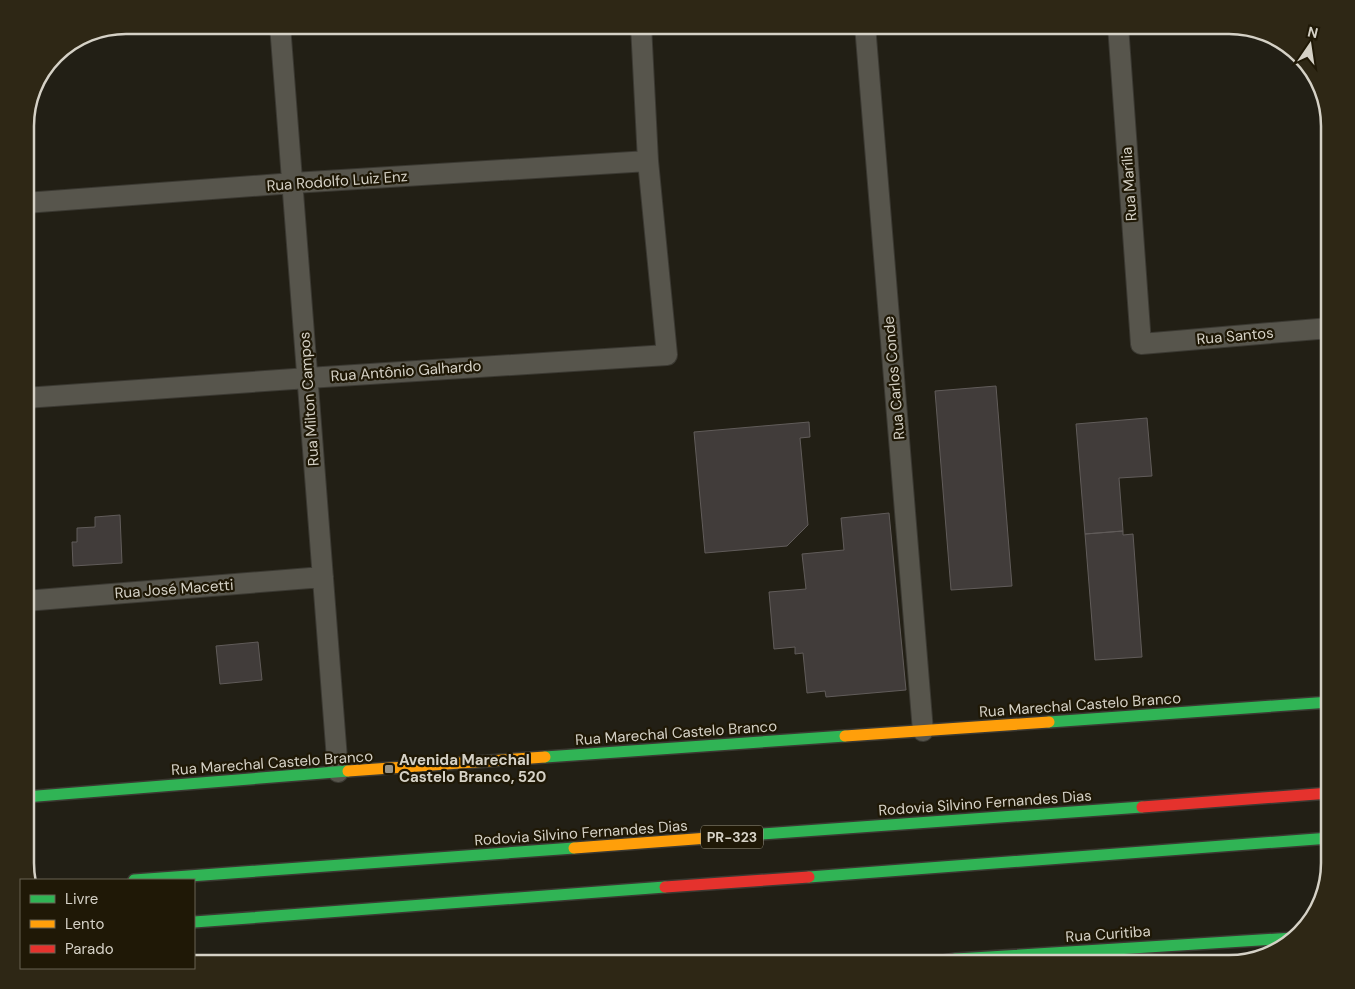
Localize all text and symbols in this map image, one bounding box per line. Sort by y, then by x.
north arrow [1285,20,1335,70]
text: N [1306,22,1320,42]
street label: Rua Marília [1116,146,1142,222]
street label: Rua Rodolfo Luiz Enz [266,166,408,196]
street label: Rua Carlos Conde [879,315,909,441]
street label: Rua Santos [1196,323,1274,349]
street label: Rua Milton Campos [294,331,324,467]
street label: Rua Antônio Galhardo [330,356,482,386]
street label: Rua José Macetti [114,575,234,603]
street label: Rua Marechal Castelo Branco [978,688,1182,722]
street label: Rua Marechal Castelo Branco [574,716,778,750]
street label: Rua Marechal Castelo Branco [170,746,374,780]
place label: Avenida Marechal Castelo Branco, 520 [399,750,546,787]
marker: Avenida Marechal Castelo Branco, 520 [383,763,395,775]
street label: Rodovia Silvino Fernandes Dias [878,786,1092,820]
street label: Rodovia Silvino Fernandes Dias [474,816,688,850]
road number: PR-323 [701,826,763,849]
legend [20,879,195,969]
text: Livre [65,889,98,909]
text: Lento [65,914,104,934]
street label: Rua Curitiba [1065,921,1151,947]
text: Parado [65,939,114,959]

